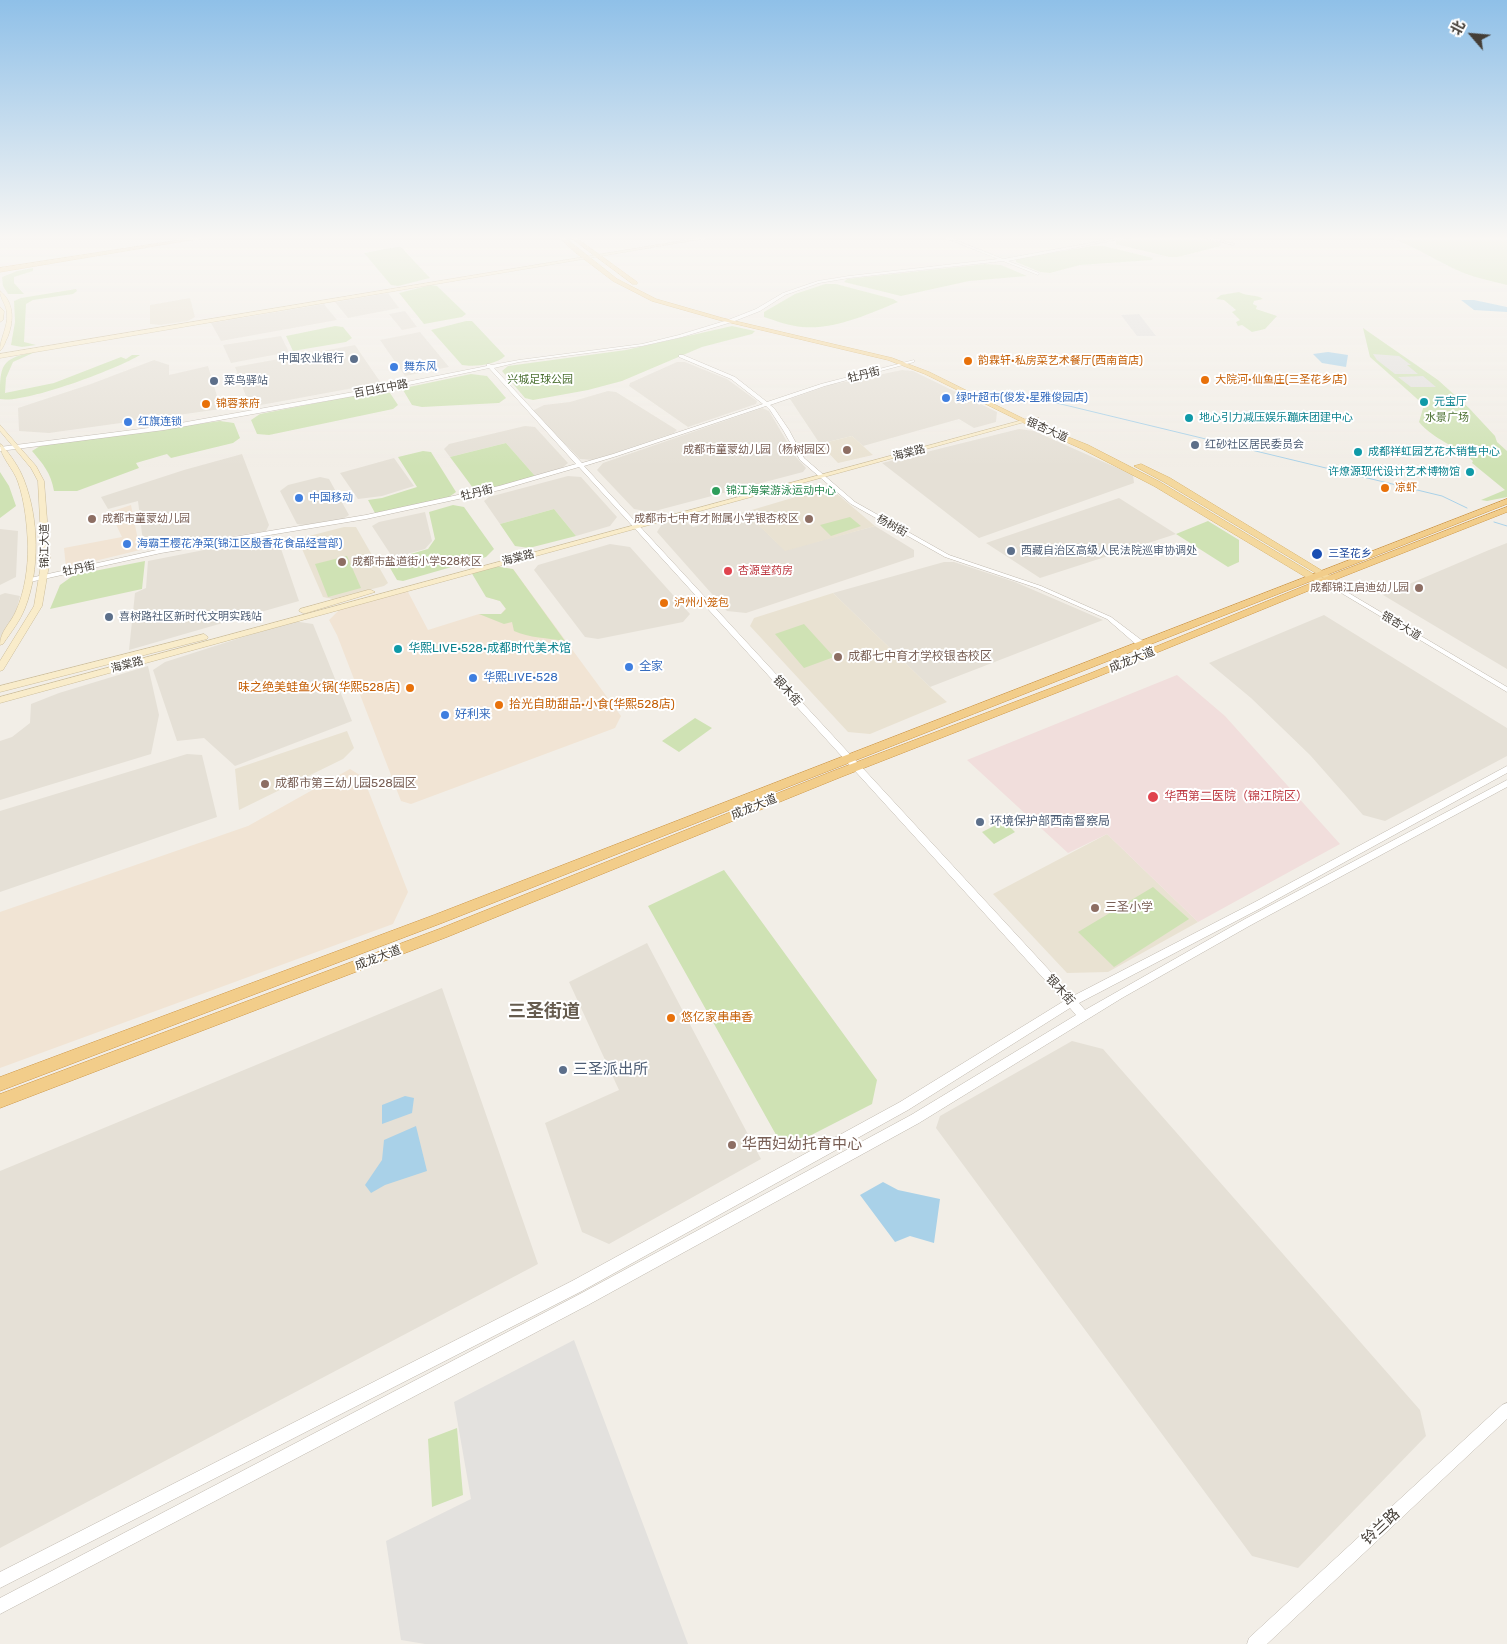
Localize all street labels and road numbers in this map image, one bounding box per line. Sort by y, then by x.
street label: 牡丹街 [846,365,882,385]
street label: 百日红中路 [353,377,409,401]
street label: 银杏大道 [1024,415,1070,445]
street label: 海棠路 [891,442,927,464]
street label: 牡丹街 [459,483,495,503]
street label: 杨树街 [874,512,910,540]
street label: 锦江大道 [38,524,52,568]
street label: 海棠路 [500,547,536,569]
street label: 牡丹街 [61,559,97,579]
street label: 银杏大道 [1379,609,1423,643]
street label: 成龙大道 [1107,644,1157,676]
street label: 海棠路 [109,654,145,676]
street label: 银木街 [770,673,804,709]
street label: 成龙大道 [729,791,779,823]
street label: 成龙大道 [353,943,403,973]
street label: 银木街 [1043,972,1077,1008]
street label: 铃兰路 [1358,1505,1404,1549]

